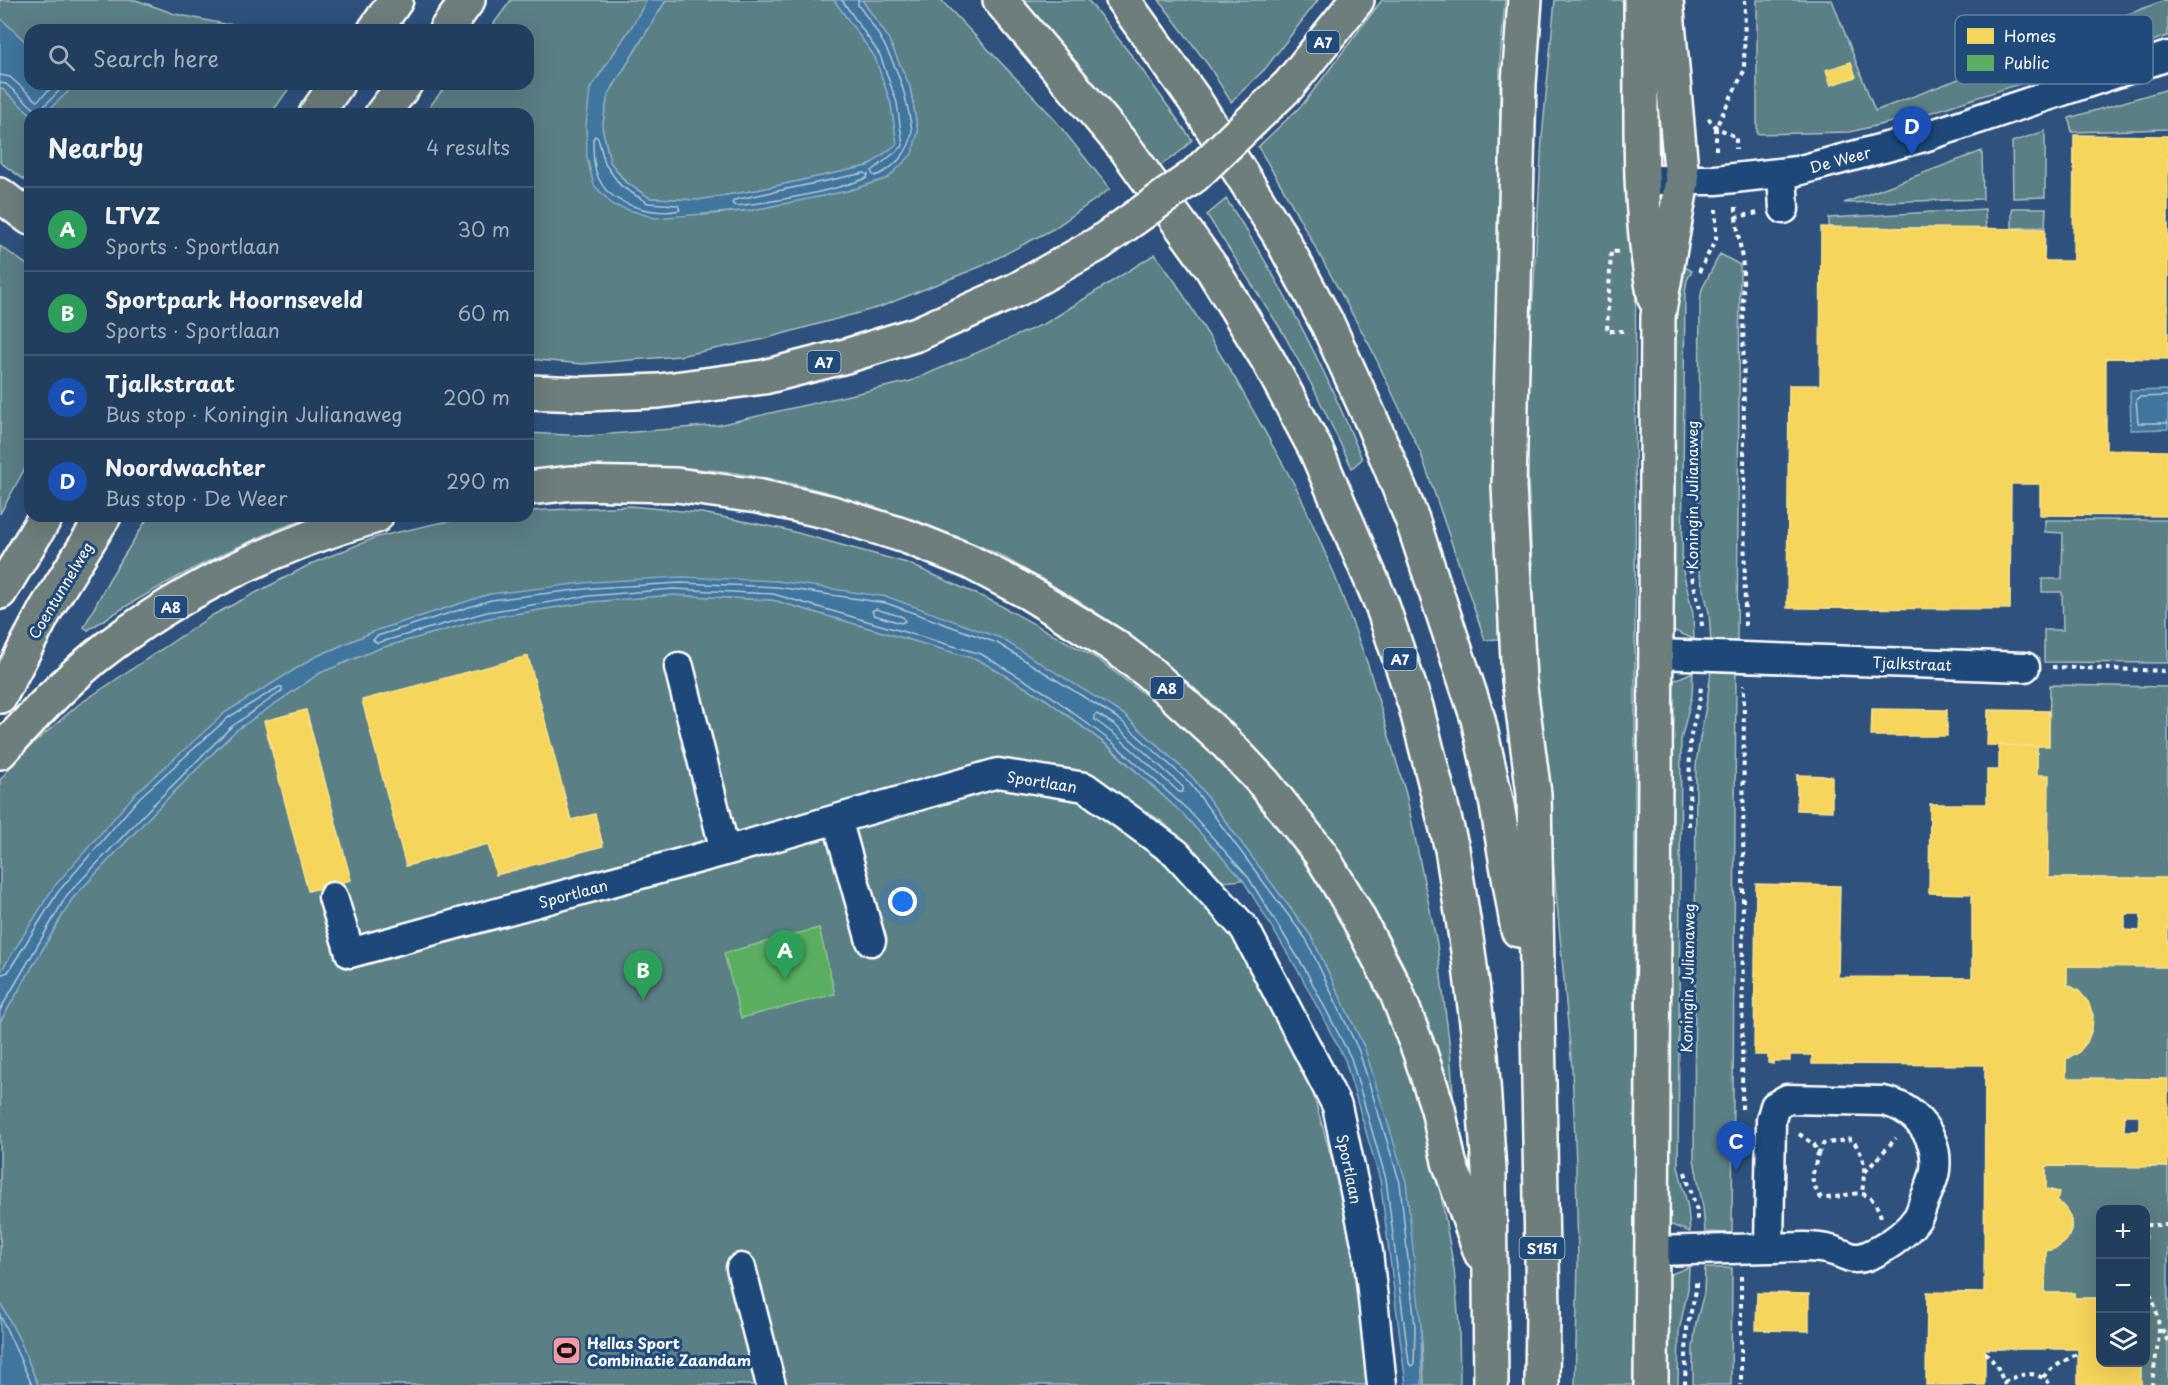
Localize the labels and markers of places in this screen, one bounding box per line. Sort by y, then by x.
pin: D [1892,106,1932,156]
pin: A [766,930,804,980]
pin: B [624,950,662,1000]
pin: C [1716,1122,1756,1171]
place label: Hellas Sport Combinatie Zaandam [587,1331,751,1371]
sports icon: Hellas Sport Combinatie Zaandam [550,1335,582,1367]

